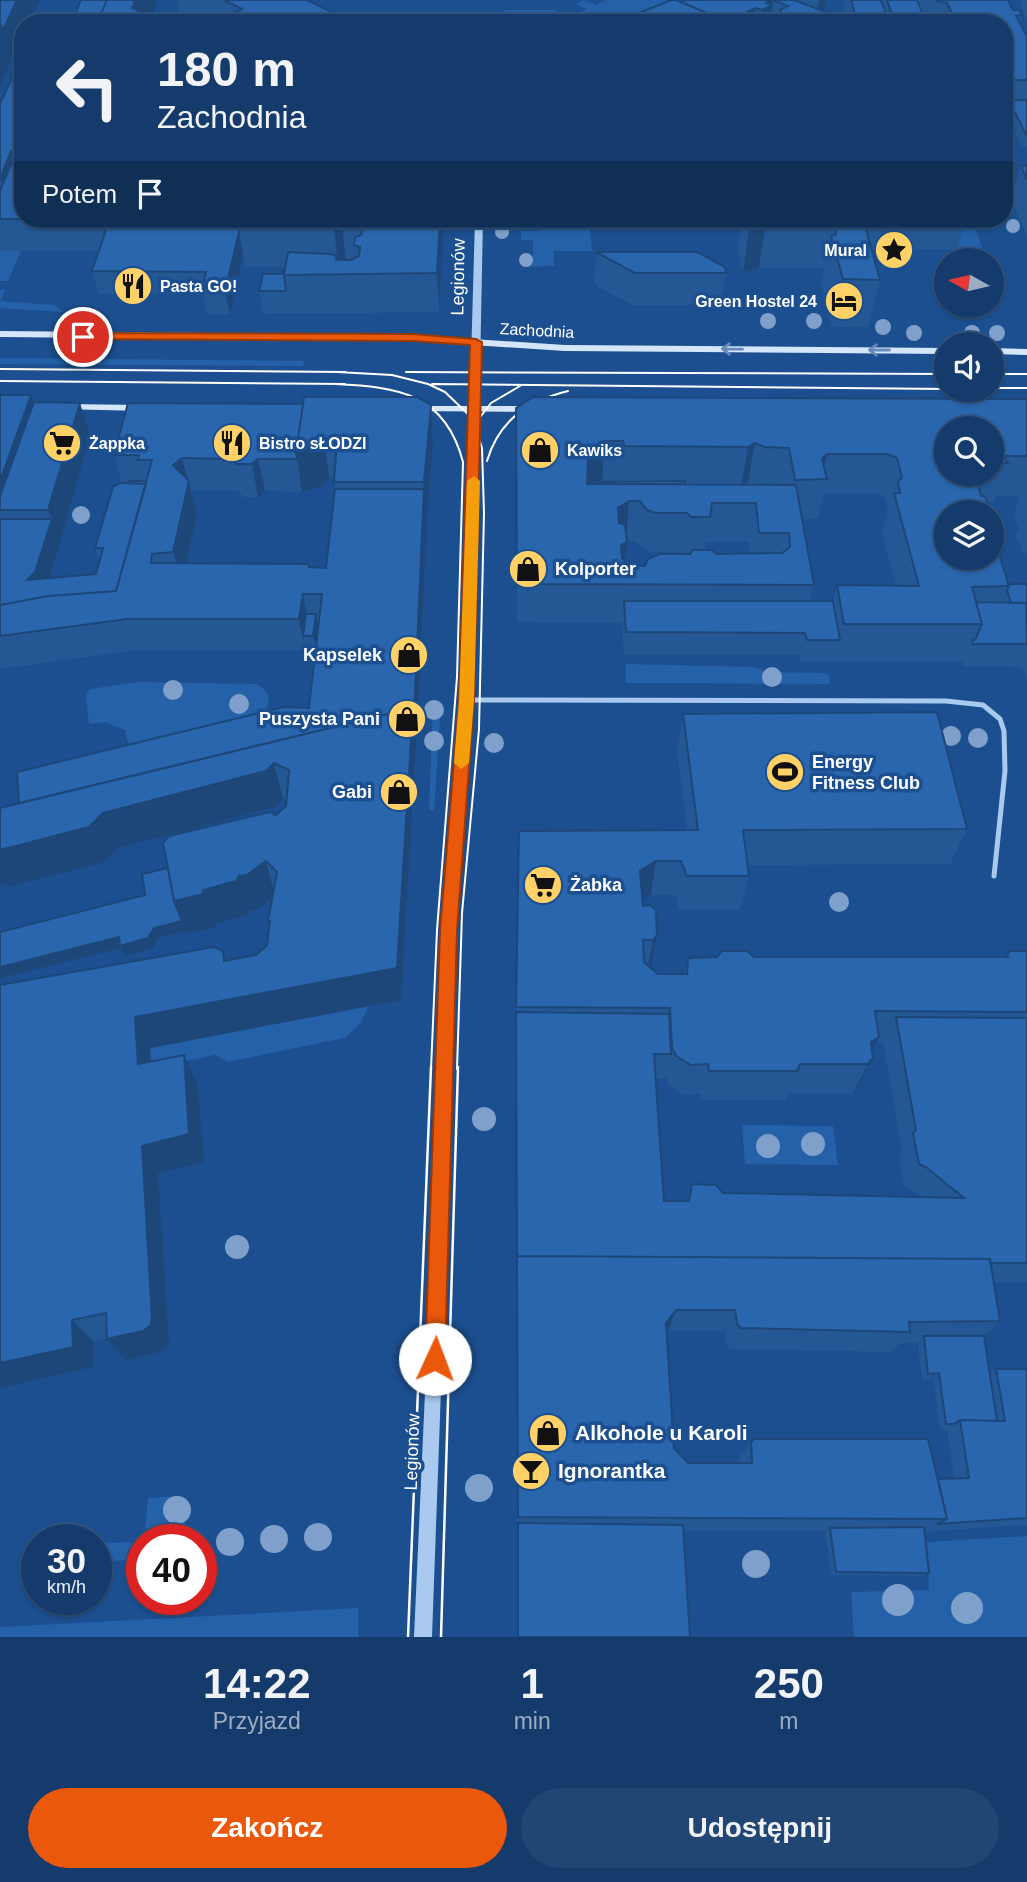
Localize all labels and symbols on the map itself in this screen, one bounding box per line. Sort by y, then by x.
place icon: Mural [873,229,915,271]
street label: Legionów [447,237,469,316]
place label: Mural [824,242,867,259]
north arrow [934,248,1004,318]
restaurant icon: Pasta GO! [112,265,154,307]
place label: Pasta GO! [160,278,237,295]
hotel icon: Green Hostel 24 [823,280,865,322]
place label: Green Hostel 24 [695,293,817,310]
pin [53,307,113,367]
street label: Zachodnia [499,320,575,341]
one-way arrow [721,342,744,356]
one-way arrow [867,343,890,357]
supermarket icon: Żappka [41,422,83,464]
restaurant icon: Bistro sŁODZI [211,422,253,464]
shop icon: Kawiks [519,429,561,471]
place label: Żappka [89,435,145,452]
place label: Bistro sŁODZI [259,435,367,452]
place label: Kawiks [567,442,622,459]
shop icon: Kolporter [507,548,549,590]
place label: Kolporter [555,559,636,579]
shop icon: Kapselek [388,634,430,676]
place label: Kapselek [303,645,383,665]
shop icon: Puszysta Pani [386,698,428,740]
place label: Puszysta Pani [259,709,380,729]
sports icon: Energy Fitness Club [764,751,806,793]
place label: Energy Fitness Club [812,752,920,793]
shop icon: Gabi [378,771,420,813]
place label: Gabi [332,782,372,802]
supermarket icon: Żabka [522,864,564,906]
place label: Żabka [570,875,623,895]
position arrow [398,1322,472,1396]
street label: Legionów [401,1412,423,1491]
shop icon: Alkohole u Karoli [527,1412,569,1454]
place label: Alkohole u Karoli [575,1421,748,1444]
bar icon: Ignorantka [510,1450,552,1492]
place label: Ignorantka [558,1459,666,1482]
speed limit sign: 40 [126,1524,217,1615]

